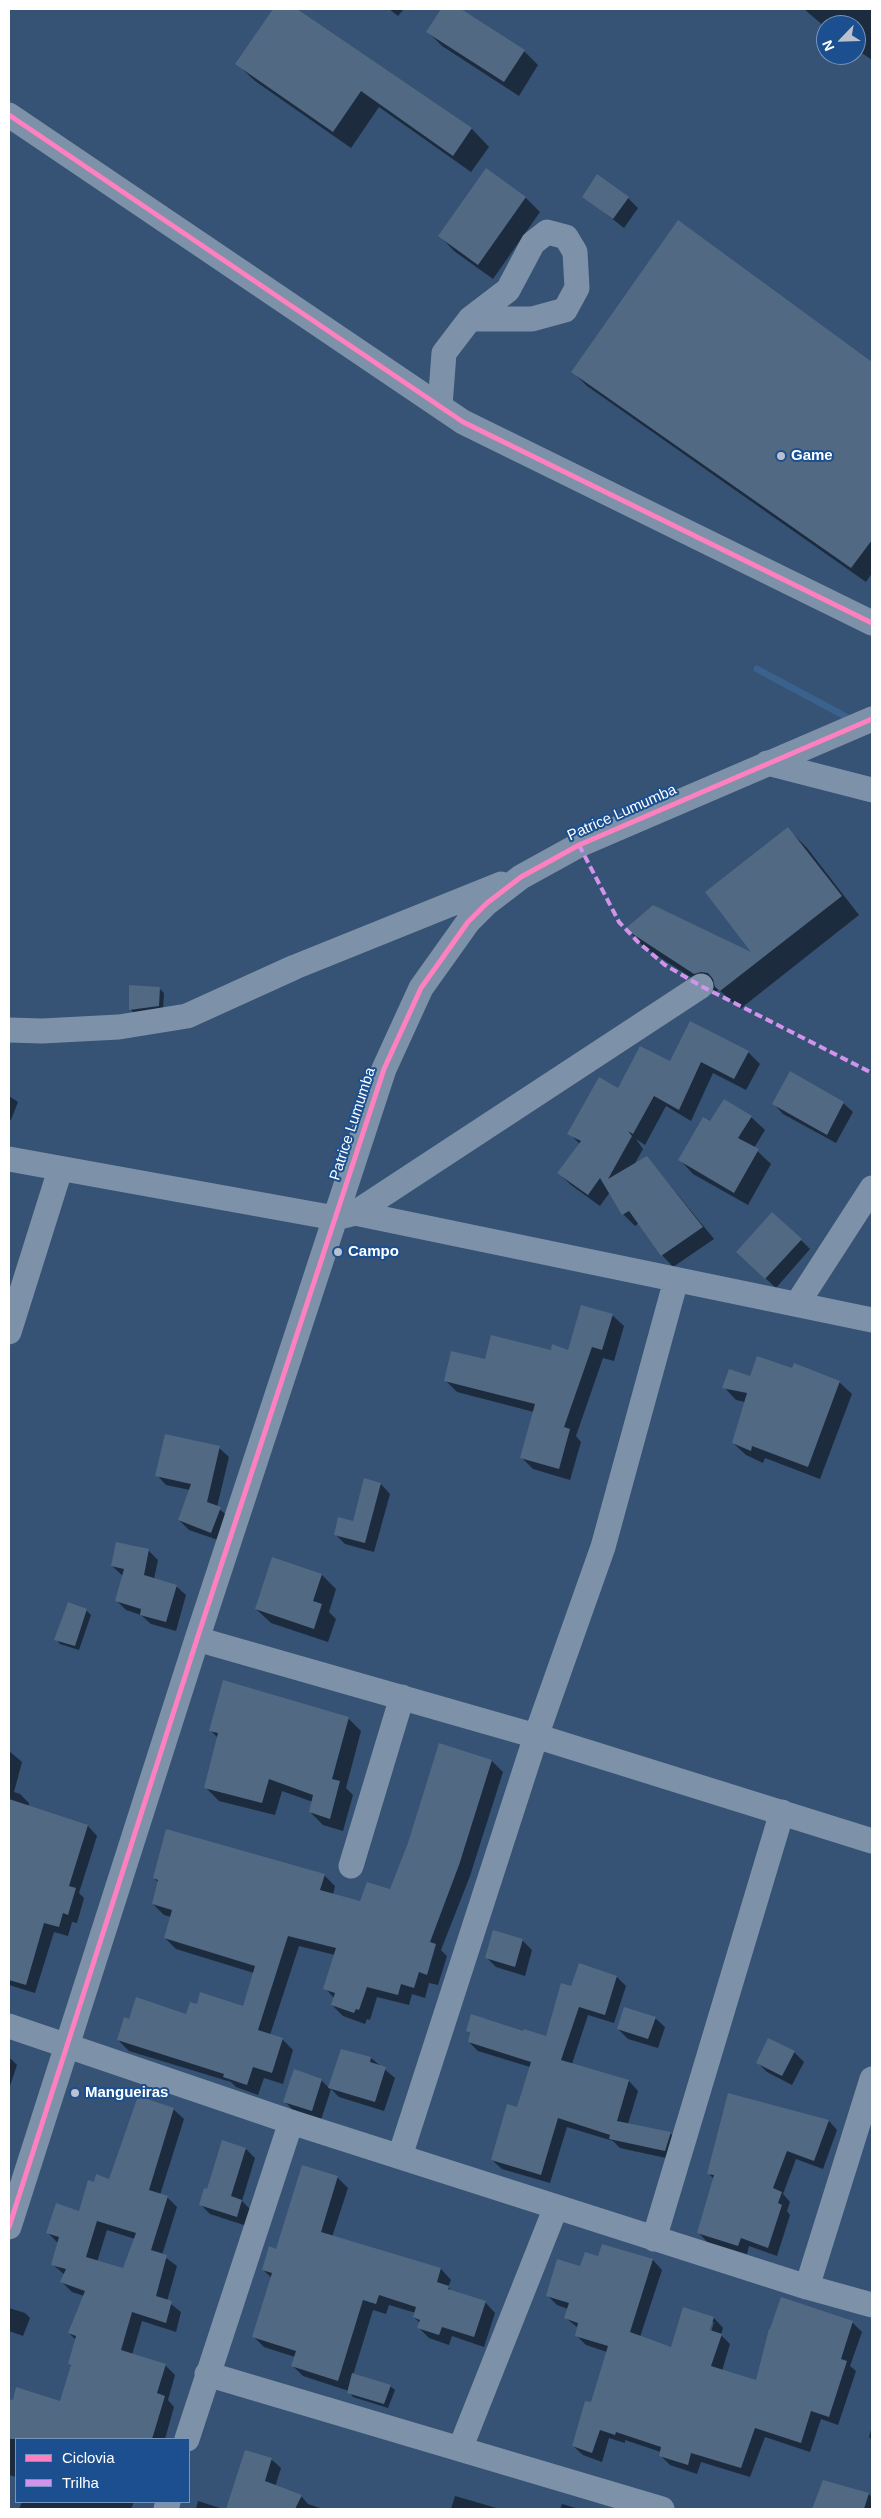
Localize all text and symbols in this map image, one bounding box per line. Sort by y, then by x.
north arrow [816,15,866,65]
text: N [819,38,838,54]
place label: Game [791,447,833,465]
marker: Game [775,450,787,462]
street label: Patrice Lumumba [565,781,679,845]
street label: Patrice Lumumba [326,1065,380,1183]
place label: Campo [348,1243,399,1261]
marker: Campo [332,1246,344,1258]
place label: Mangueiras [85,2084,168,2102]
marker: Mangueiras [69,2087,81,2099]
legend [15,2438,190,2503]
text: Ciclovia [62,2449,115,2466]
text: Trilha [62,2474,99,2491]

